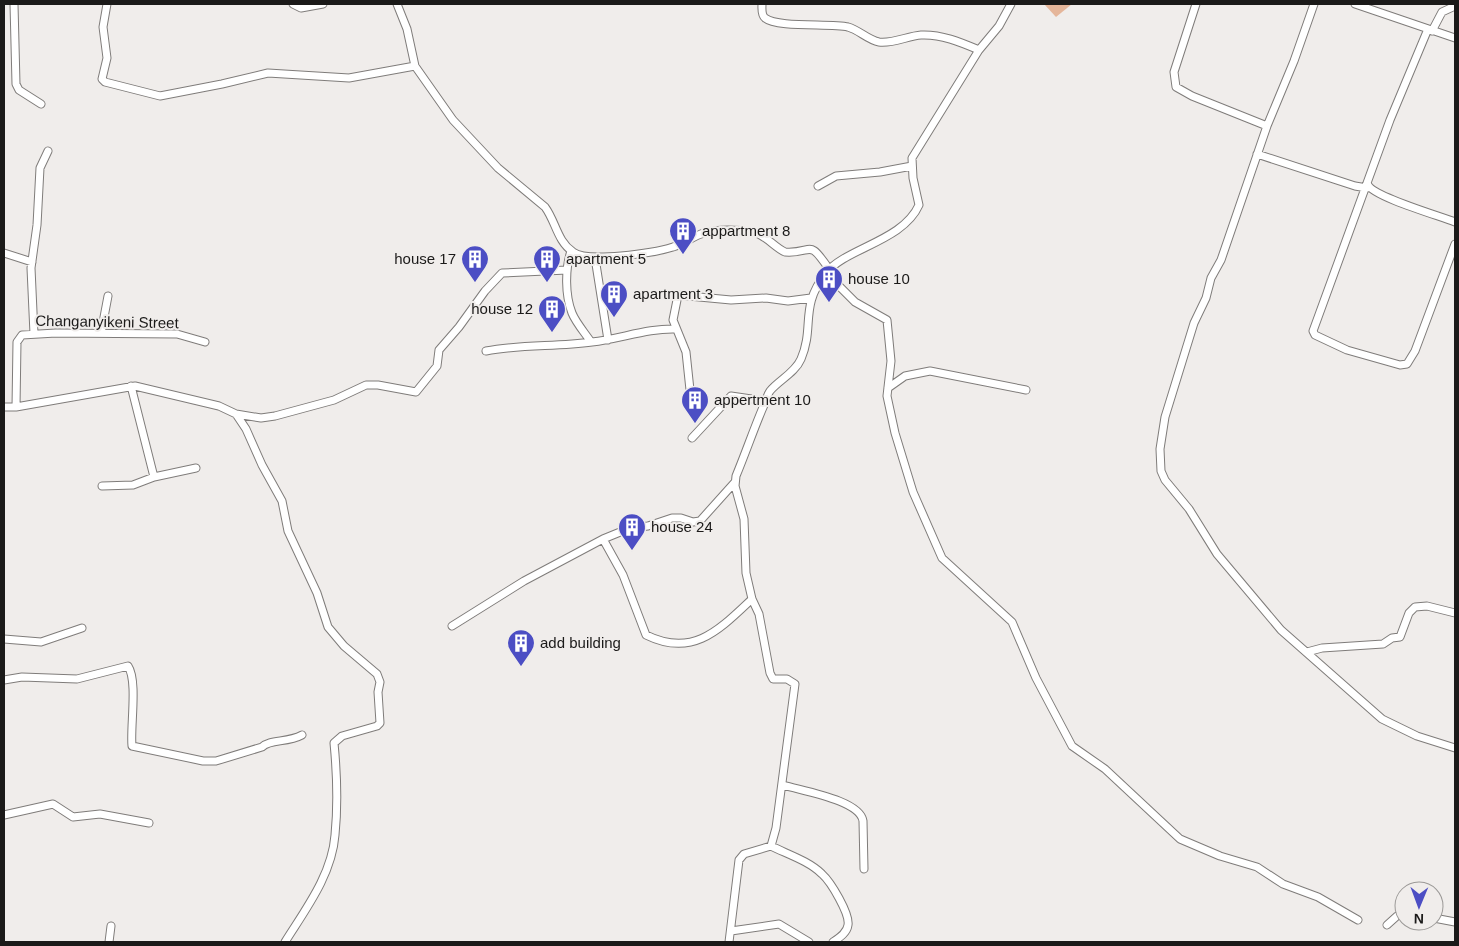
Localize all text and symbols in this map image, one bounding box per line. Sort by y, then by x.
building icon: appartment 8 [668,216,698,255]
place label: appartment 8 [702,222,790,239]
building icon: house 17 [460,244,490,283]
building icon: apartment 5 [532,244,562,283]
place label: house 17 [394,250,456,267]
place label: apartment 5 [566,250,646,267]
building icon: house 10 [814,264,844,303]
place label: house 10 [848,270,910,287]
building icon: apartment 3 [599,279,629,318]
place label: apartment 3 [633,285,713,302]
building icon: house 12 [537,294,567,333]
place label: house 12 [471,300,533,317]
street label: Changanyikeni Street [35,312,180,331]
building icon: appertment 10 [680,385,710,424]
place label: appertment 10 [714,391,811,408]
building icon: house 24 [617,512,647,551]
place label: house 24 [651,518,713,535]
building icon: add building [506,628,536,667]
place label: add building [540,634,621,651]
north arrow [1394,881,1444,931]
text: N [1414,911,1424,927]

